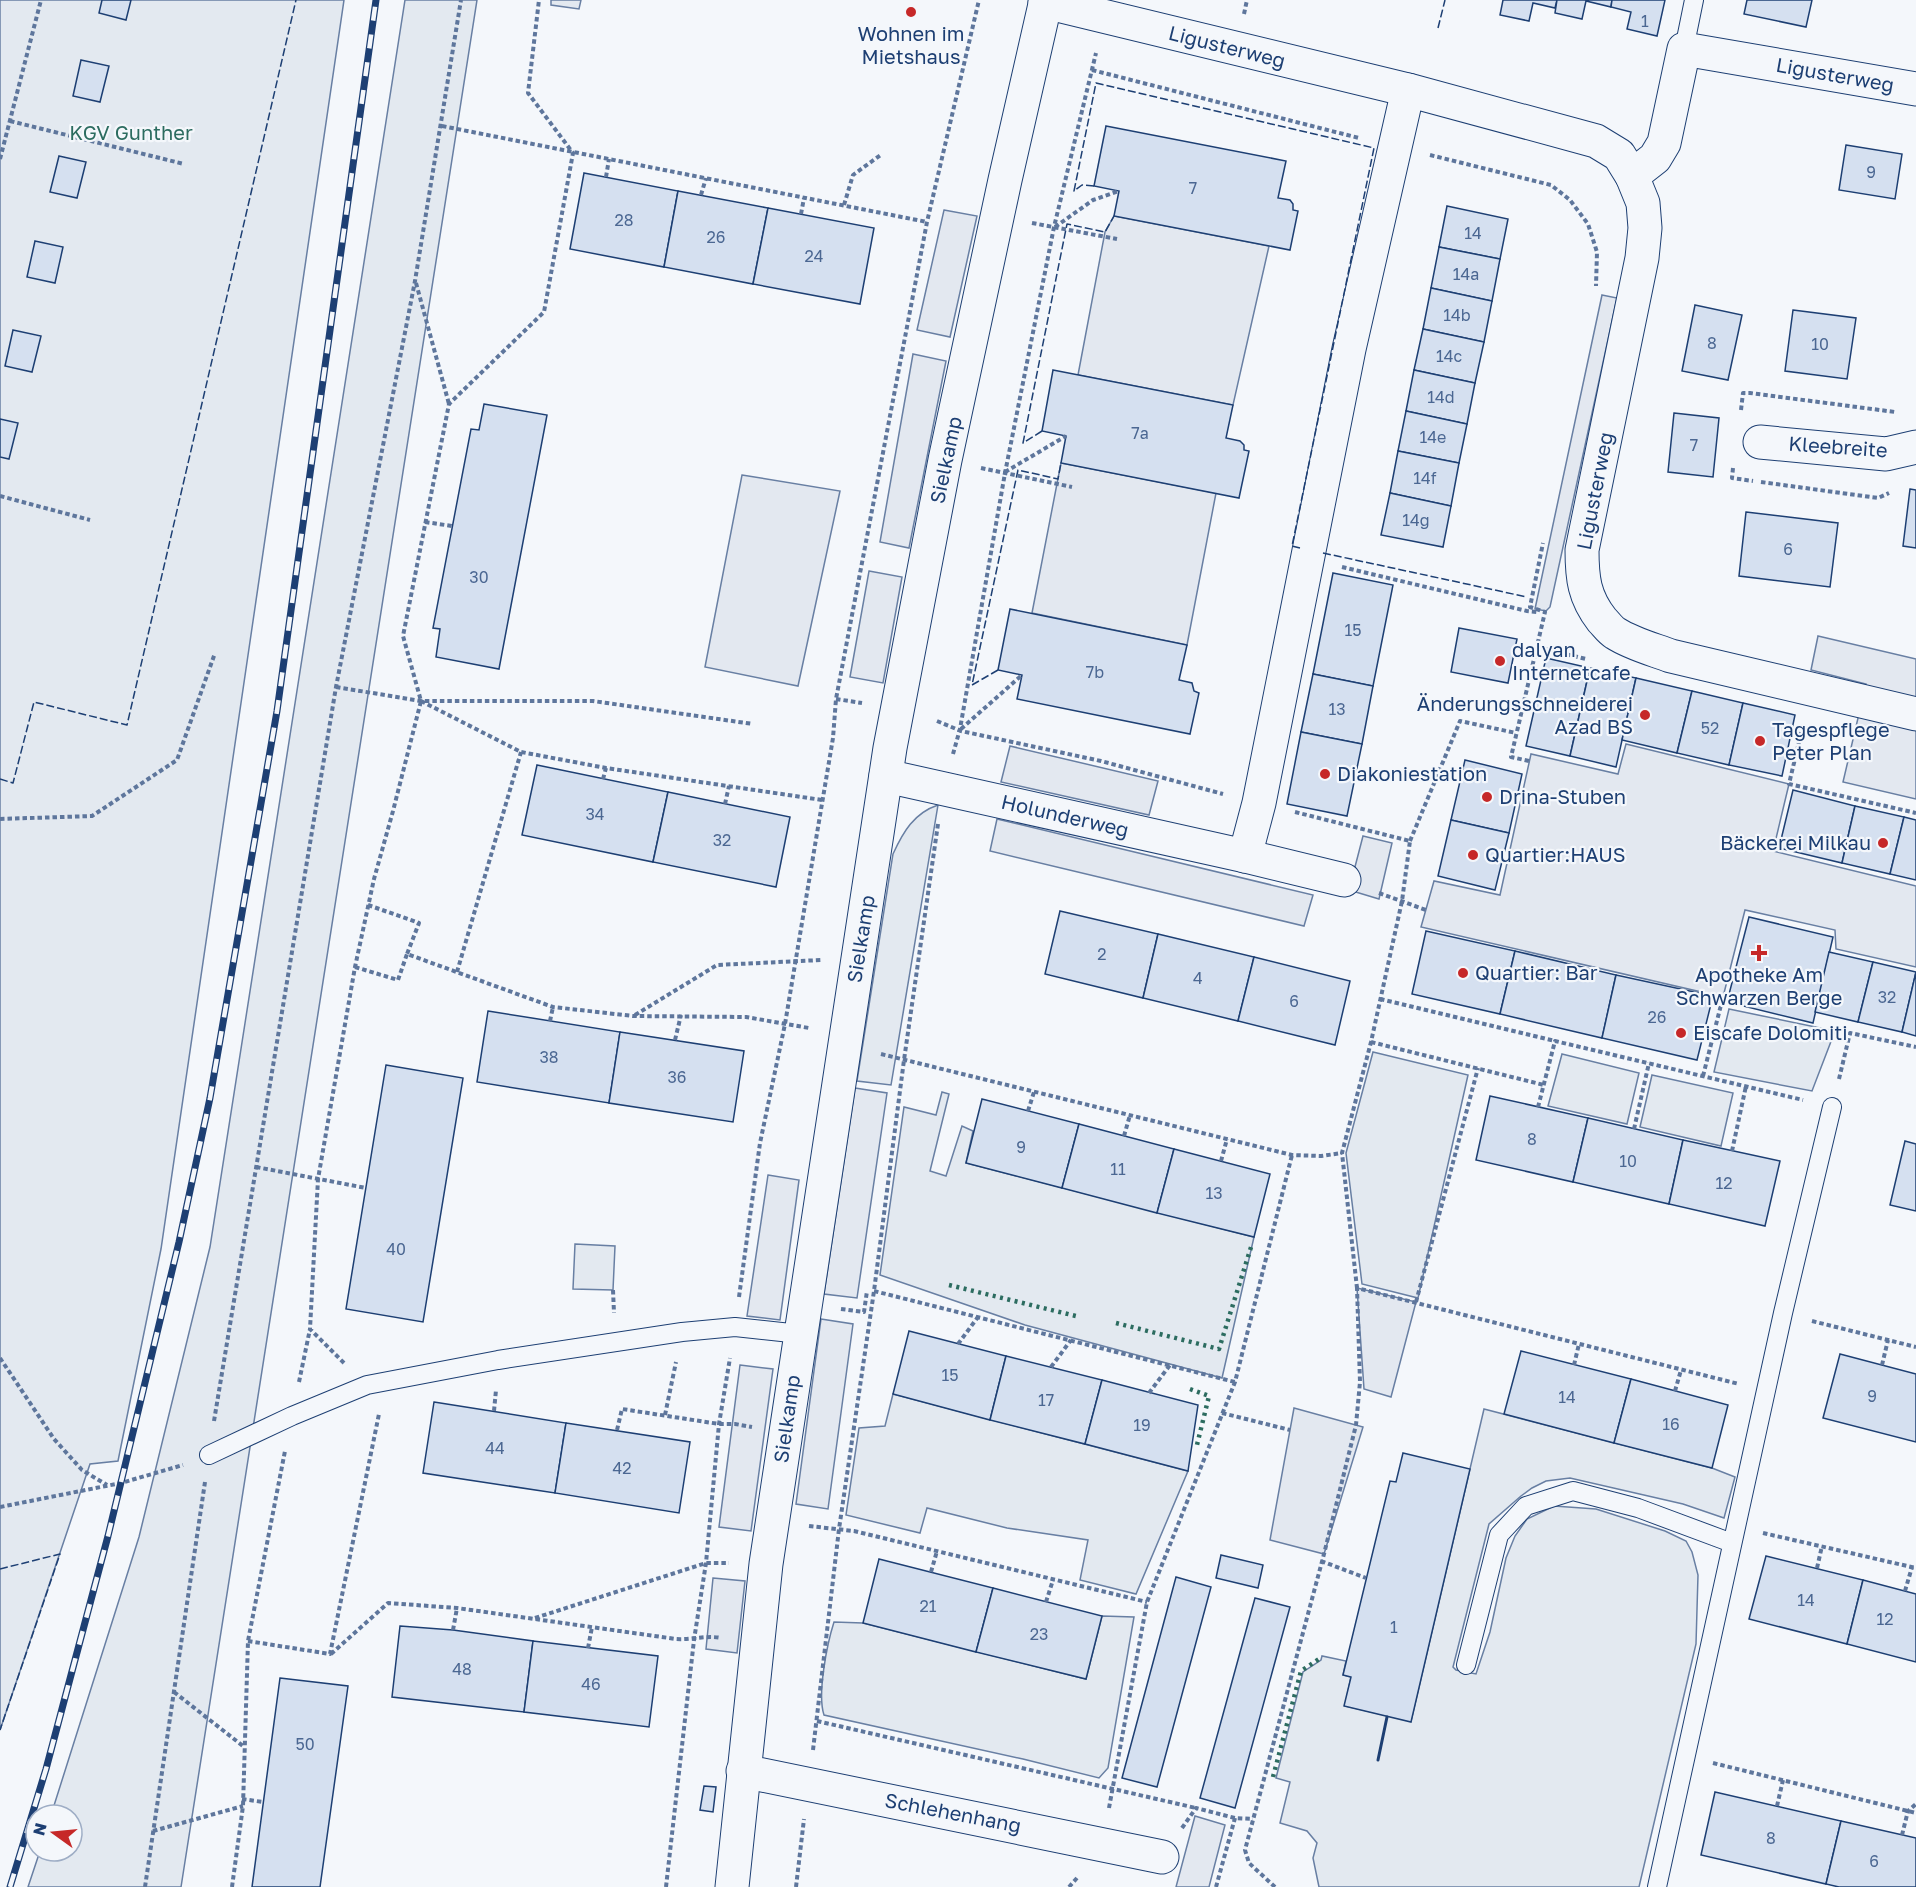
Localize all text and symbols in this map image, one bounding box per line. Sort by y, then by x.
marker: Wohnen im Mietshaus [904,5,918,19]
house number: 1 [1641,11,1649,31]
street label: Ligusterweg [1166,20,1288,72]
place label: Wohnen im Mietshaus [858,21,964,68]
street label: Ligusterweg [1774,52,1896,96]
park label: KGV Gunther [69,120,193,144]
house number: 9 [1866,162,1876,182]
house number: 7 [1189,178,1197,198]
house number: 28 [614,210,634,230]
house number: 14 [1464,223,1482,243]
house number: 26 [707,227,725,247]
house number: 24 [804,246,824,266]
house number: 14a [1453,264,1479,284]
house number: 14b [1443,305,1471,325]
house number: 8 [1707,333,1717,353]
house number: 10 [1811,334,1829,354]
house number: 14c [1436,346,1462,366]
house number: 14d [1427,387,1455,407]
street label: Sielkamp [924,414,966,506]
house number: 7a [1131,423,1149,443]
house number: 14e [1420,427,1446,447]
street label: Ligusterweg [1571,430,1617,552]
street label: Kleebreite [1788,431,1889,461]
house number: 7 [1690,435,1698,455]
house number: 14f [1413,468,1437,488]
house number: 14g [1402,510,1430,530]
house number: 6 [1783,539,1793,559]
house number: 30 [469,567,489,587]
house number: 15 [1344,620,1362,640]
place label: dalyan Internetcafe [1512,637,1631,684]
marker: dalyan Internetcafe [1493,654,1507,668]
house number: 7b [1086,662,1104,682]
place label: Änderungsschneiderei Azad BS [1417,691,1633,738]
house number: 13 [1328,699,1346,719]
marker: Änderungsschneiderei Azad BS [1638,708,1652,722]
place label: Tagespflege Peter Plan [1772,717,1890,764]
house number: 52 [1701,718,1719,738]
marker: Tagespflege Peter Plan [1753,734,1767,748]
place label: Diakoniestation [1337,761,1487,785]
marker: Diakoniestation [1318,767,1332,781]
place label: Drina-Stuben [1499,784,1626,808]
street label: Holunderweg [999,789,1131,841]
marker: Drina-Stuben [1480,790,1494,804]
house number: 34 [585,804,605,824]
house number: 32 [713,830,731,850]
place label: Bäckerei Milkau [1720,830,1871,854]
marker: Bäckerei Milkau [1876,836,1890,850]
place label: Quartier:HAUS [1485,842,1626,866]
marker: Quartier:HAUS [1466,848,1480,862]
street label: Sielkamp [841,893,879,984]
house number: 2 [1097,944,1107,964]
marker: Apotheke Am Schwarzen Berge [1752,946,1766,960]
place label: Quartier: Bar [1475,960,1598,984]
place label: Apotheke Am Schwarzen Berge [1676,962,1842,1009]
marker: Quartier: Bar [1456,966,1470,980]
house number: 4 [1193,968,1203,988]
house number: 32 [1878,987,1896,1007]
house number: 6 [1289,991,1299,1011]
house number: 26 [1648,1007,1666,1027]
place label: Eiscafe Dolomiti [1693,1020,1848,1044]
marker: Eiscafe Dolomiti [1674,1026,1688,1040]
house number: 38 [539,1047,559,1067]
house number: 36 [667,1067,687,1087]
house number: 8 [1527,1129,1537,1149]
house number: 9 [1016,1137,1026,1157]
house number: 10 [1619,1151,1637,1171]
house number: 11 [1110,1159,1126,1179]
house number: 12 [1715,1173,1733,1193]
house number: 13 [1205,1183,1223,1203]
house number: 40 [386,1239,406,1259]
house number: 15 [941,1365,959,1385]
street label: Sielkamp [768,1373,804,1464]
house number: 9 [1867,1386,1877,1406]
house number: 14 [1558,1387,1576,1407]
house number: 17 [1038,1390,1054,1410]
house number: 16 [1662,1414,1680,1434]
house number: 19 [1133,1415,1151,1435]
house number: 44 [485,1438,505,1458]
house number: 42 [612,1458,632,1478]
house number: 14 [1797,1590,1815,1610]
house number: 21 [919,1596,937,1616]
house number: 12 [1876,1609,1894,1629]
house number: 1 [1390,1617,1398,1637]
house number: 23 [1030,1624,1048,1644]
house number: 48 [452,1659,472,1679]
house number: 46 [581,1674,601,1694]
house number: 50 [295,1734,315,1754]
street label: Schlehenhang [883,1787,1023,1837]
north arrow [24,1803,84,1863]
text: N [28,1821,51,1838]
house number: 8 [1766,1828,1776,1848]
house number: 6 [1869,1851,1879,1871]

